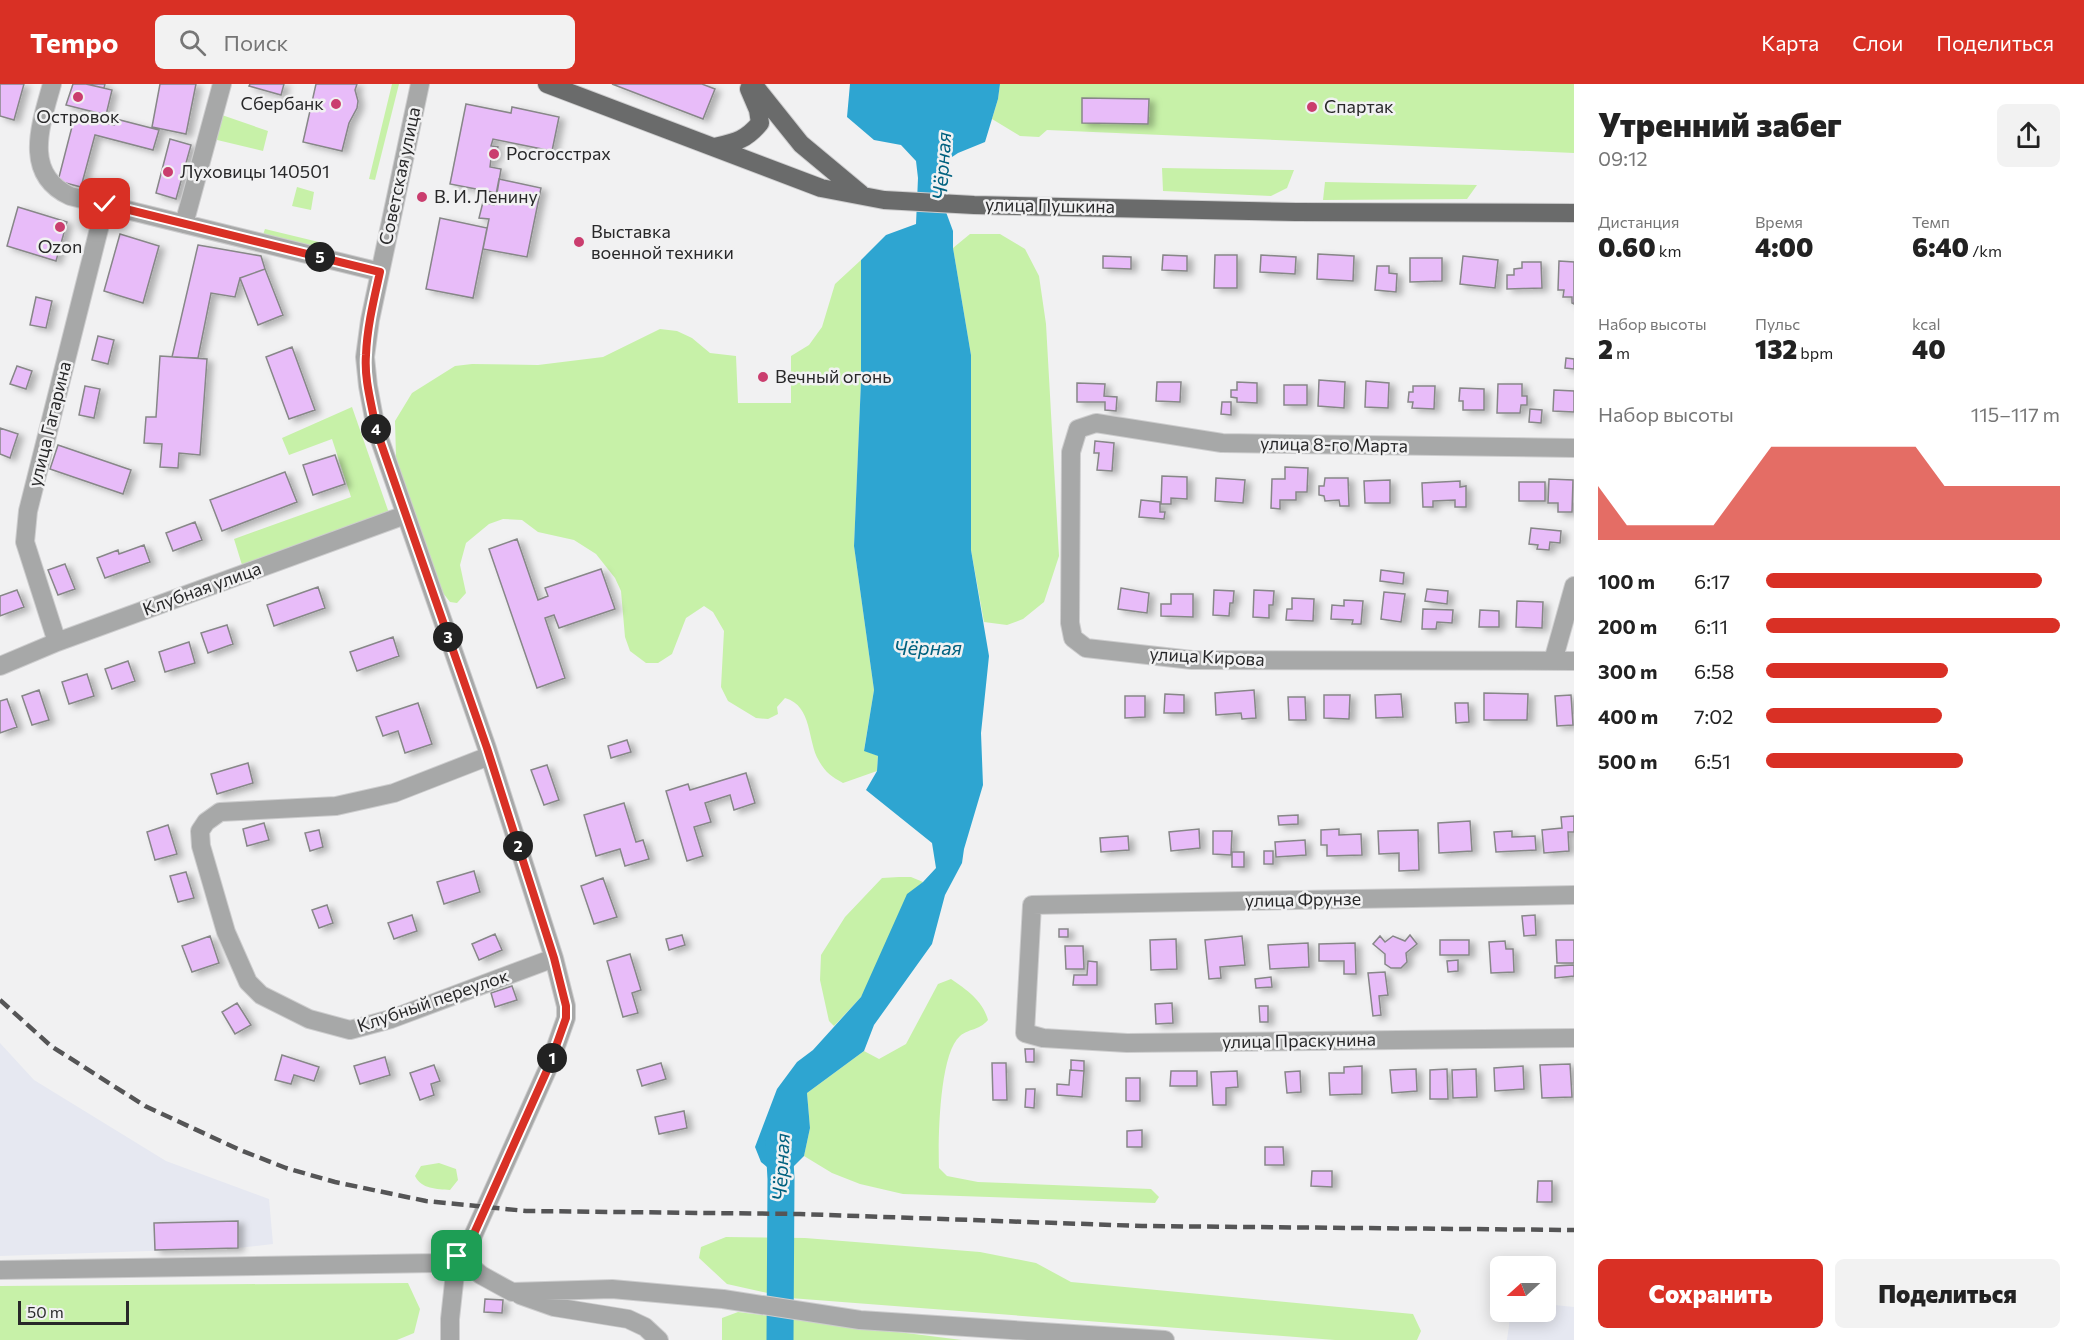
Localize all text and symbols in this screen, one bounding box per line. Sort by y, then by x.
search box [155,15,575,69]
text: Tempo [30,25,119,59]
icon: search [176,26,209,59]
text: Поиск [224,29,288,56]
text: Карта [1761,30,1819,55]
text: Слои [1852,30,1903,55]
text: Поделиться [1936,30,2054,55]
marker: Островок [71,90,85,104]
place label: Сбербанк [241,92,324,114]
place label: Спартак [1324,95,1394,117]
marker: Сбербанк [329,97,343,111]
marker: Спартак [1305,100,1319,114]
text: Утренний забег [1598,103,1842,144]
button: share [1997,104,2060,167]
place label: Островок [36,105,120,127]
street label: Советская улица [374,105,424,247]
water label: Чёрная [927,131,955,201]
place label: Росгосстрах [506,142,611,164]
text: 09:12 [1598,146,1648,170]
marker: Росгосстрах [487,147,501,161]
place label: Луховицы 140501 [180,160,330,182]
marker: Луховицы 140501 [161,165,175,179]
pin [79,178,130,229]
place label: В. И. Ленину [434,185,538,207]
icon: check [88,187,121,220]
marker: В. И. Ленину [415,190,429,204]
street label: улица Пушкина [985,193,1115,217]
text: Дистанция [1598,212,1679,231]
text: Время [1755,212,1803,231]
text: Темп [1912,212,1950,231]
marker: Ozon [53,220,67,234]
place label: Выставка военной техники [591,220,734,263]
text: 0.60 [1598,231,1656,262]
text: 4:00 [1755,231,1813,262]
text: 6:40 [1912,231,1969,262]
place label: Ozon [38,235,82,257]
marker: Выставка военной техники [572,235,586,249]
text: km [1656,241,1681,260]
text: /km [1969,241,2002,260]
pin: 5 [305,242,335,272]
text: 5 [315,247,325,266]
text: Набор высоты [1598,314,1707,333]
text: Пульс [1755,314,1800,333]
text: kcal [1912,314,1941,333]
text: 2 [1598,333,1613,364]
text: 132 [1755,333,1797,364]
text: 40 [1912,333,1946,364]
text: m [1613,343,1630,362]
text: bpm [1797,343,1833,362]
street label: улица Гагарина [23,359,75,489]
place label: Вечный огонь [775,365,892,387]
marker: Вечный огонь [756,370,770,384]
text: Набор высоты [1598,402,1734,426]
text: 115–117 m [1971,402,2060,426]
pin: 4 [361,414,391,444]
text: 4 [371,419,381,438]
street label: улица 8-го Марта [1260,432,1408,456]
street label: Клубная улица [139,556,264,620]
text: 100 m [1598,569,1655,593]
text: 6:17 [1694,569,1730,593]
text: 200 m [1598,614,1657,638]
text: 6:11 [1694,614,1728,638]
pin: 3 [433,622,463,652]
text: 3 [443,627,453,646]
water label: Чёрная [894,635,962,659]
street label: улица Кирова [1149,642,1265,670]
text: 300 m [1598,659,1658,683]
text: 6:58 [1694,659,1735,683]
text: 400 m [1598,704,1658,728]
text: 7:02 [1694,704,1733,728]
text: 500 m [1598,749,1658,773]
text: 6:51 [1694,749,1731,773]
pin: 2 [503,831,533,861]
text: 2 [513,836,523,855]
street label: улица Фрунзе [1245,887,1361,911]
street label: Клубный переулок [354,964,512,1036]
street label: улица Праскунина [1222,1028,1376,1052]
pin: 1 [537,1043,567,1073]
text: 1 [548,1048,556,1067]
water label: Чёрная [766,1132,794,1202]
pin [431,1230,482,1281]
icon: arrive [440,1239,473,1272]
north arrow [1490,1256,1556,1322]
map controls [1490,1256,1556,1322]
button: Сохранить [1598,1259,1823,1328]
button: Поделиться [1835,1259,2060,1328]
scale bar [18,1298,129,1326]
text: 50 m [27,1302,64,1321]

